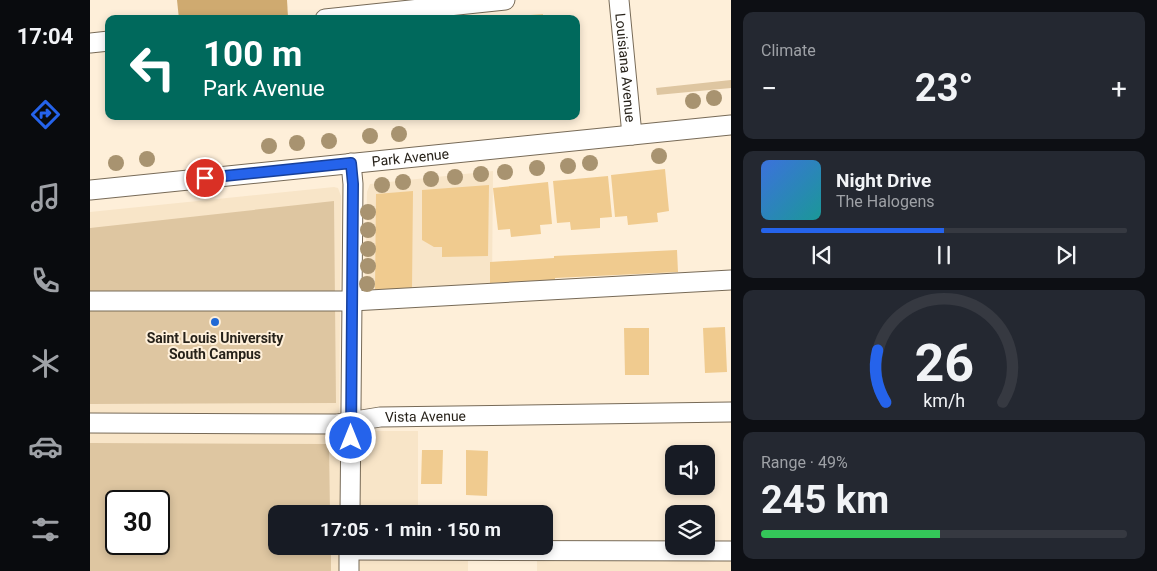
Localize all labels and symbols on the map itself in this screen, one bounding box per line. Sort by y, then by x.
street label: Louisiana Avenue [612,12,639,123]
street label: Park Avenue [371,146,450,169]
pin [184,157,226,199]
marker: Saint Louis University South Campus [209,316,221,328]
place label: Saint Louis University South Campus [147,330,284,362]
street label: Vista Avenue [385,408,466,425]
position arrow [324,411,376,463]
speed limit sign: 30 [105,490,170,555]

